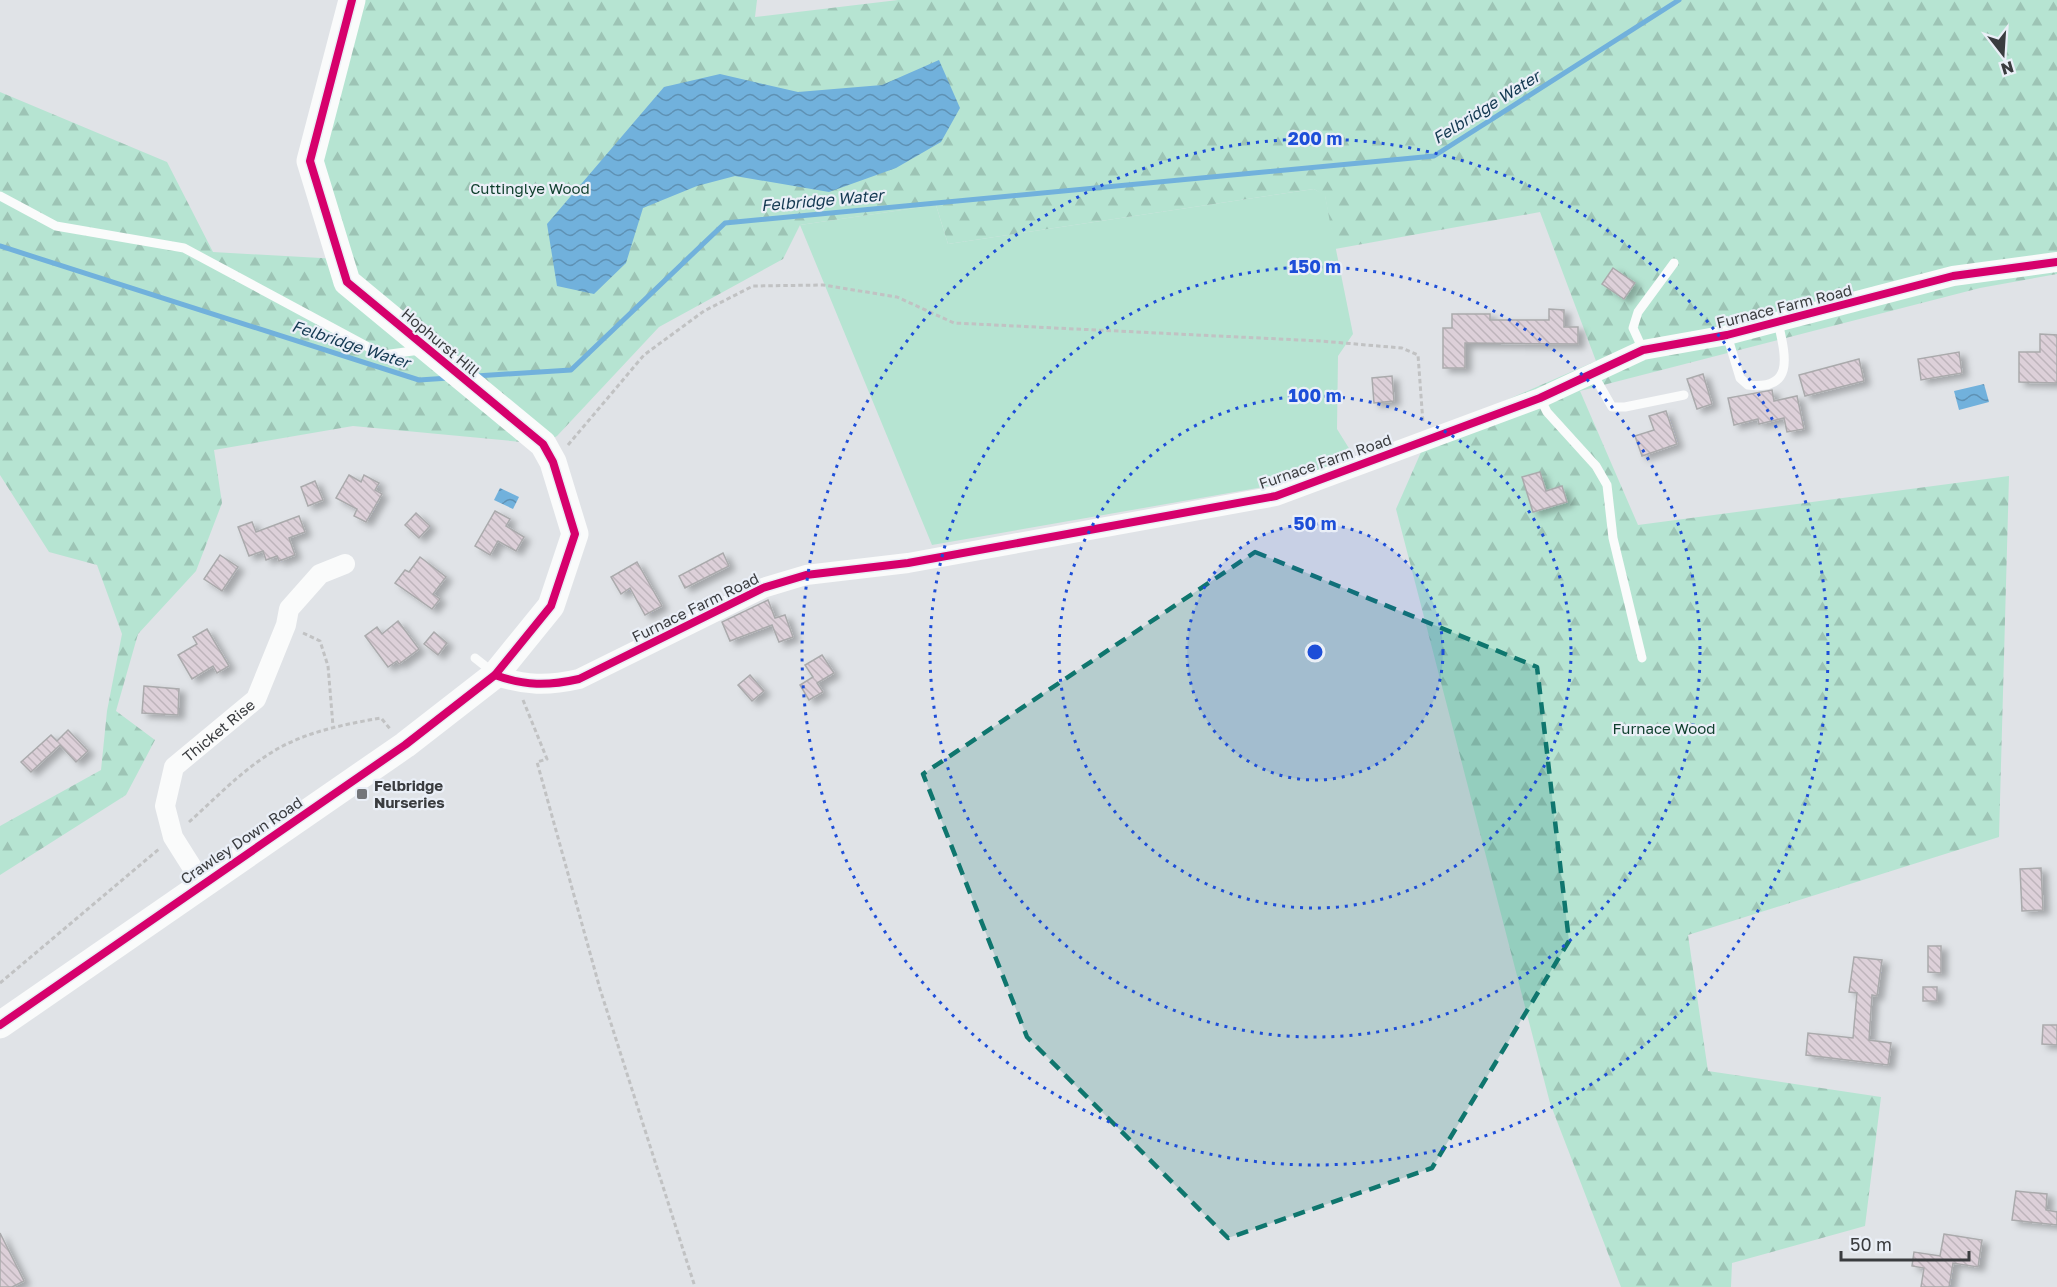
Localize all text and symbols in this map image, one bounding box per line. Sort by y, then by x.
north arrow [1973,24,2033,84]
text: N [1999,57,2016,80]
water label: Felbridge Water [1429,65,1546,148]
text: 200 m [1288,127,1342,149]
park label: Cuttinglye Wood [470,179,590,197]
water label: Felbridge Water [760,184,887,215]
text: 150 m [1289,255,1341,277]
street label: Furnace Farm Road [1714,280,1854,332]
street label: Hophurst Hill [398,304,484,380]
water label: Felbridge Water [290,316,415,373]
text: 100 m [1289,384,1341,406]
street label: Furnace Farm Road [1256,430,1394,492]
text: 50 m [1294,512,1336,534]
street label: Furnace Farm Road [629,568,761,646]
centre of rings [1305,642,1325,662]
street label: Thicket Rise [179,695,258,765]
park label: Furnace Wood [1612,719,1716,737]
place label: Felbridge Nurseries [374,776,445,811]
marker: Felbridge Nurseries [355,787,369,801]
street label: Crawley Down Road [177,793,305,887]
scale bar [1841,1224,1968,1262]
text: 50 m [1850,1233,1892,1255]

